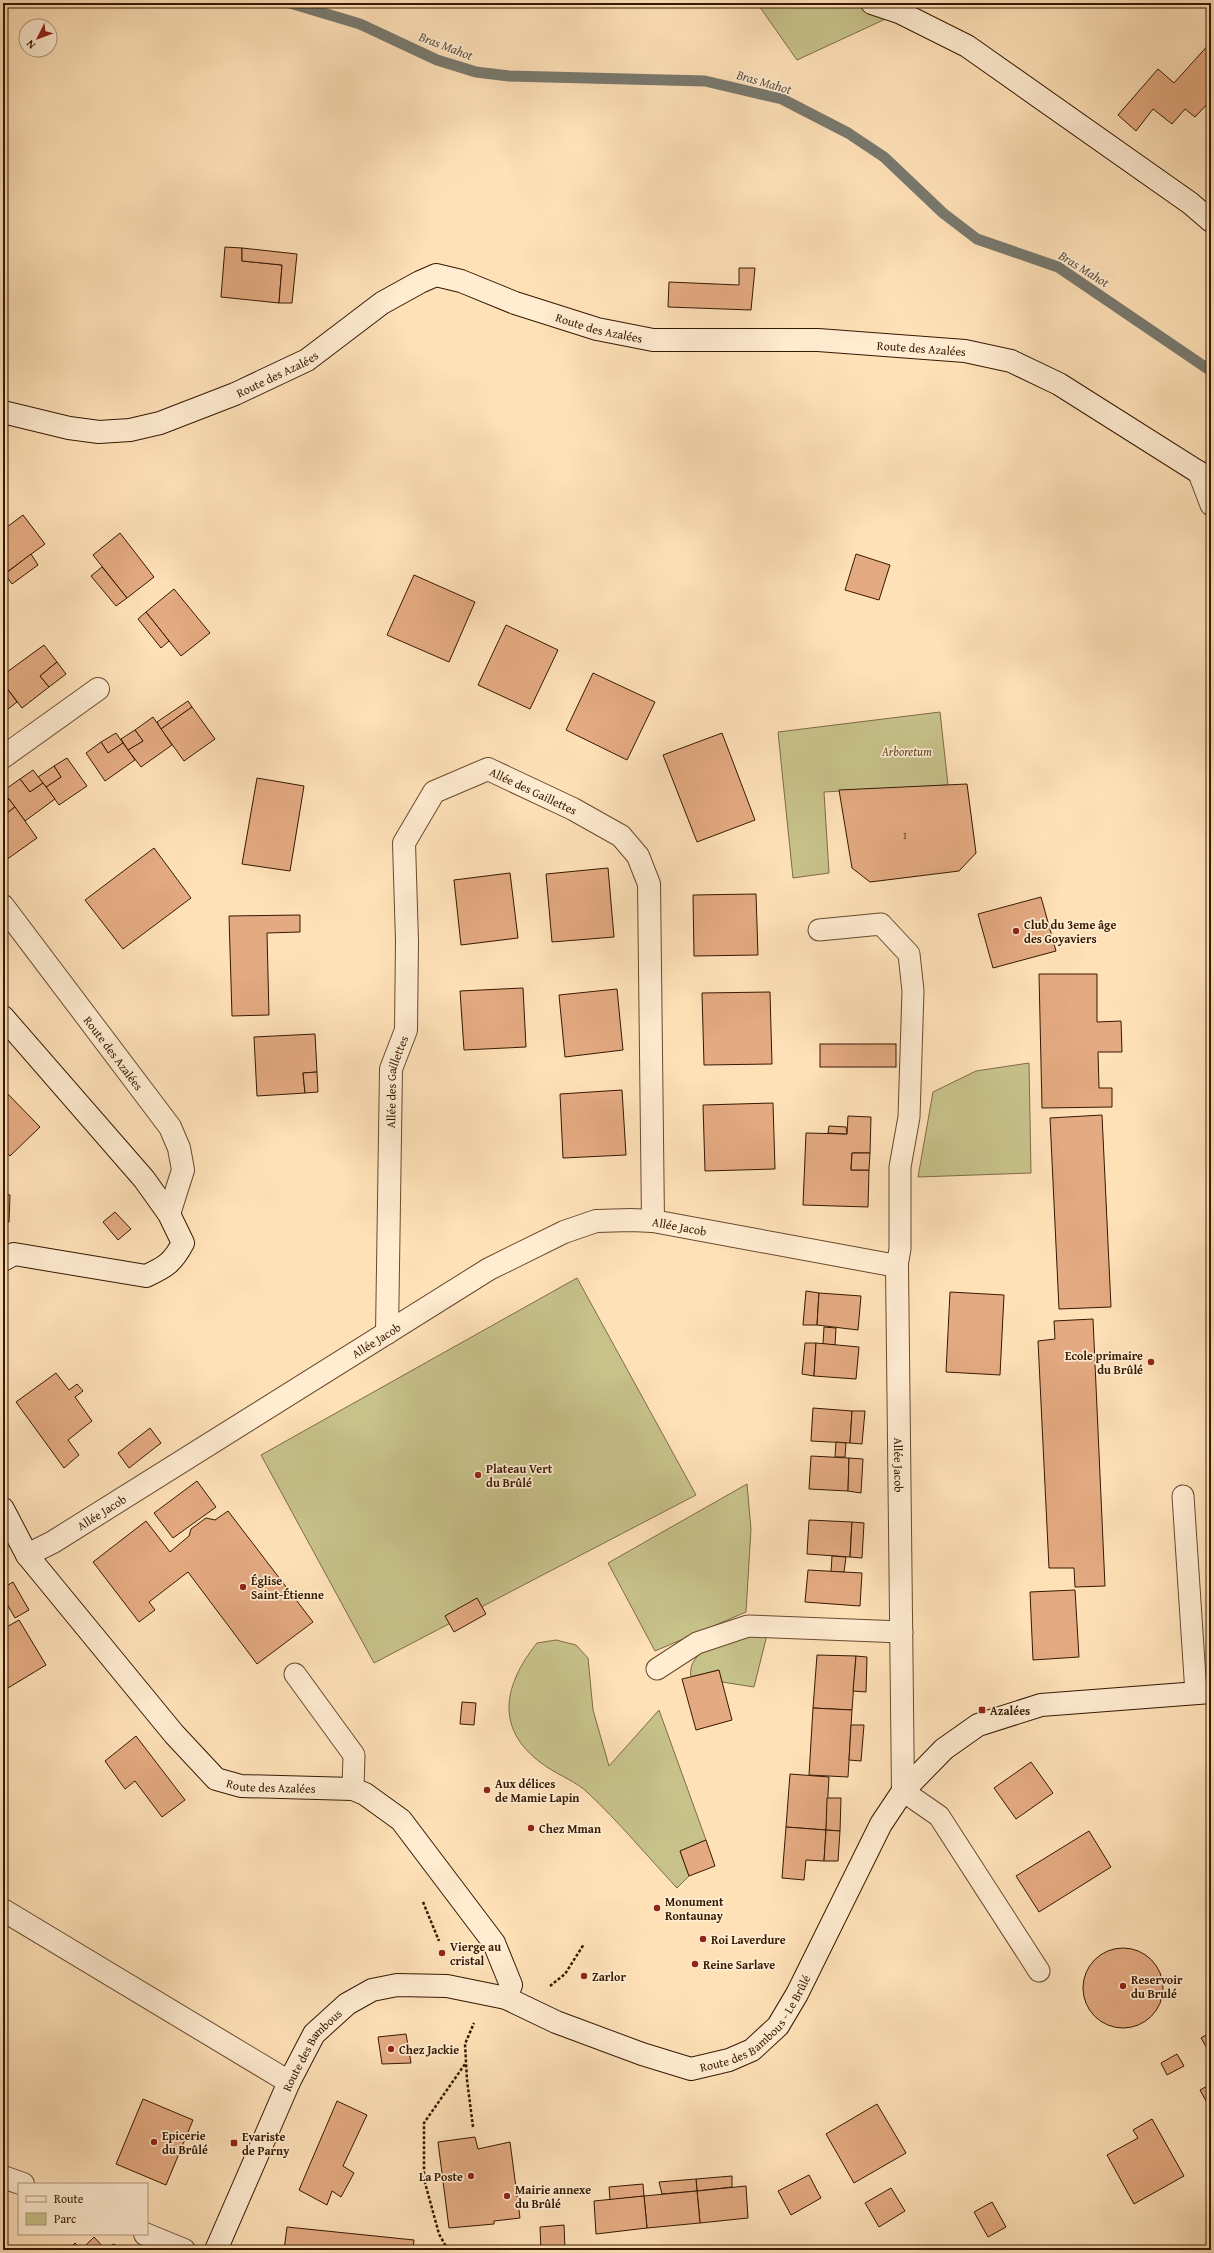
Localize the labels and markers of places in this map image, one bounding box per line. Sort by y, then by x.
place label: Club du 3eme âge des Goyaviers [1024,916,1116,947]
marker: Club du 3eme âge des Goyaviers [1011,926,1021,936]
place label: Ecole primaire du Brûlé [1065,1347,1143,1378]
marker: Ecole primaire du Brûlé [1146,1357,1156,1367]
place label: Plateau Vert du Brûlé [486,1460,553,1491]
marker: Plateau Vert du Brûlé [473,1470,483,1480]
place label: Église Saint-Étienne [251,1572,324,1603]
marker: Église Saint-Étienne [238,1582,248,1592]
place label: Azalées [990,1702,1030,1719]
marker: Azalées [977,1705,987,1715]
place label: Aux délices de Mamie Lapin [495,1775,579,1806]
marker: Aux délices de Mamie Lapin [482,1785,492,1795]
place label: Chez Mman [539,1820,601,1837]
marker: Chez Mman [526,1823,536,1833]
place label: Monument Rontaunay [665,1893,724,1924]
marker: Monument Rontaunay [652,1903,662,1913]
place label: Roi Laverdure [711,1931,786,1948]
marker: Roi Laverdure [698,1934,708,1944]
place label: Vierge au cristal [450,1938,501,1969]
marker: Vierge au cristal [437,1948,447,1958]
place label: Reine Sarlave [703,1956,775,1973]
marker: Reine Sarlave [690,1959,700,1969]
place label: Zarlor [592,1968,626,1985]
marker: Zarlor [579,1971,589,1981]
place label: Reservoir du Brulé [1131,1971,1183,2002]
marker: Reservoir du Brulé [1118,1981,1128,1991]
place label: Chez Jackie [399,2041,459,2058]
marker: Chez Jackie [386,2044,396,2054]
place label: Epicerie du Brûlé [162,2127,208,2158]
place label: Evariste de Parny [242,2128,290,2159]
marker: Epicerie du Brûlé [149,2137,159,2147]
marker: Evariste de Parny [229,2138,239,2148]
place label: La Poste [419,2168,463,2185]
marker: La Poste [466,2171,476,2181]
place label: Mairie annexe du Brûlé [515,2181,591,2212]
marker: Mairie annexe du Brûlé [502,2191,512,2201]

